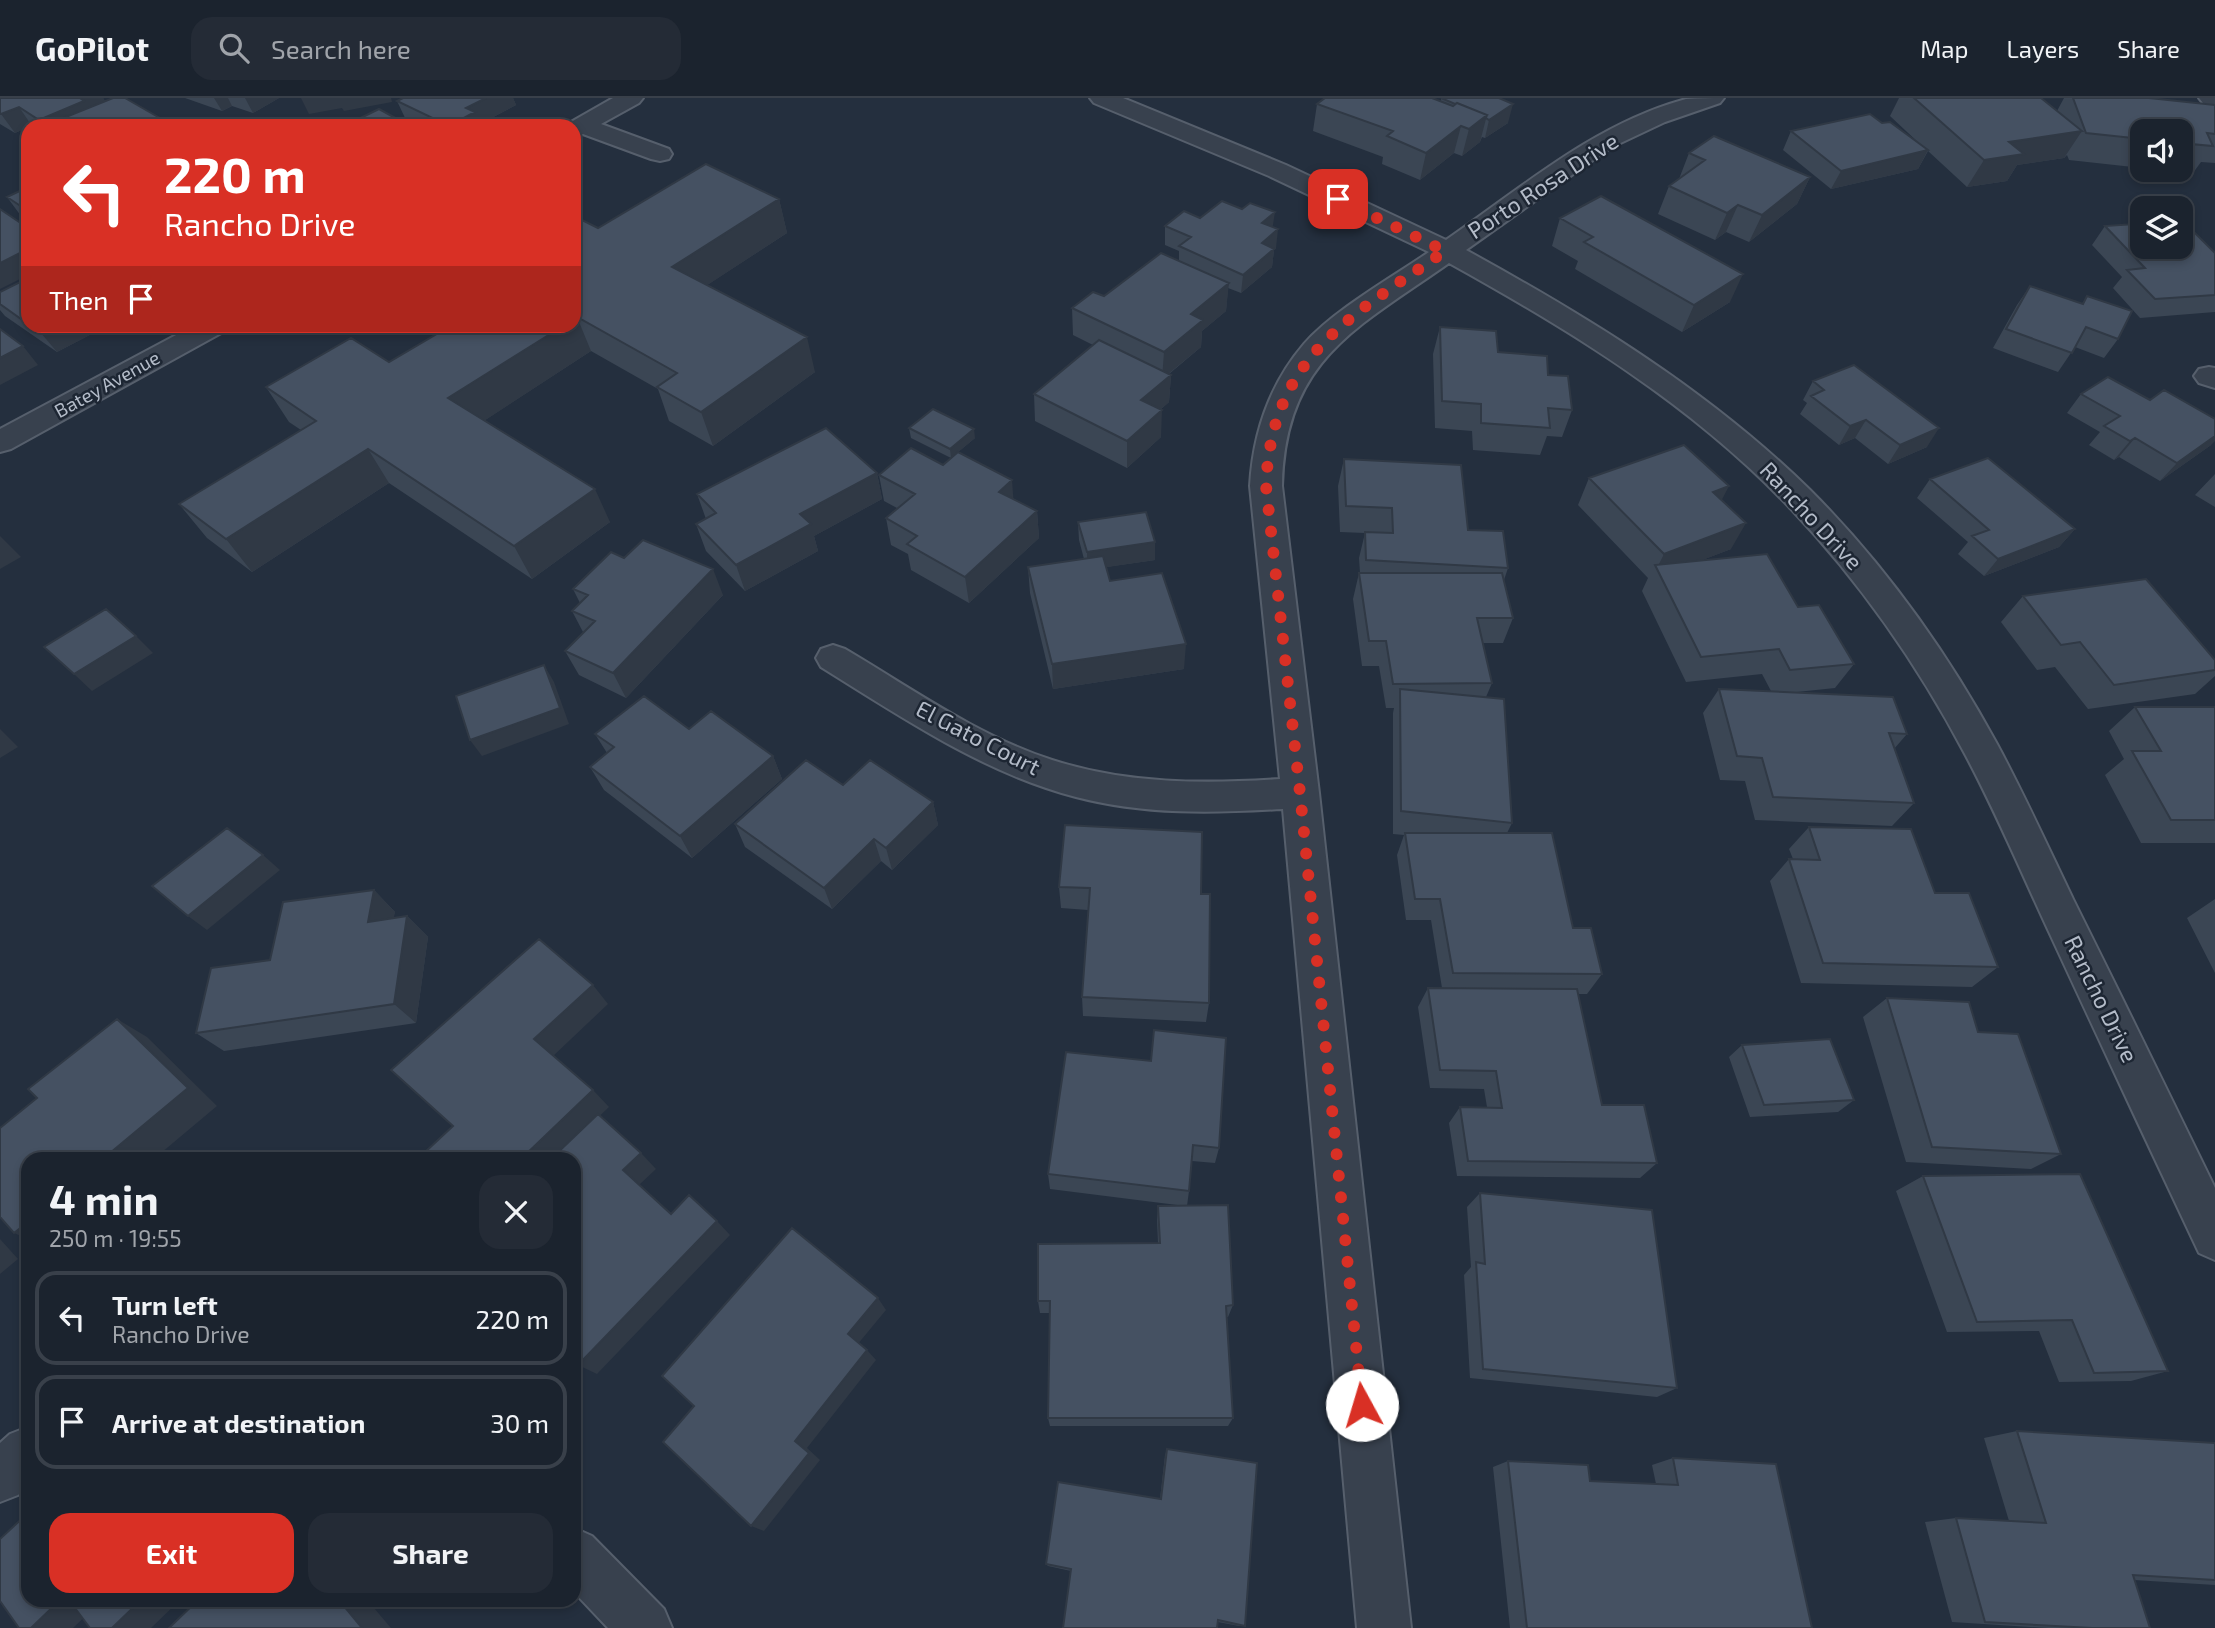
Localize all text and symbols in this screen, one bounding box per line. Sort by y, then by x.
search box [191,17,681,80]
text: GoPilot [35,28,149,68]
icon: search [215,29,253,67]
text: Search here [271,33,411,64]
text: Map [1920,34,1968,63]
text: Layers [2006,34,2079,63]
text: Share [2117,34,2180,63]
map controls [2130,119,2193,259]
button: sound [2130,119,2193,182]
street label: Porto Rosa Drive [1462,126,1623,244]
text: 220 m [164,144,306,203]
icon: left [49,147,140,238]
pin [1308,169,1368,229]
icon: arrive [1319,180,1357,218]
button: layers [2130,196,2193,259]
text: Rancho Drive [164,204,355,242]
icon: arrive [122,280,160,318]
text: Then [49,284,108,315]
street label: Batey Avenue [50,345,163,422]
street label: Rancho Drive [1755,455,1869,575]
street label: El Gato Court [912,694,1045,780]
street label: Rancho Drive [2059,931,2145,1067]
text: 4 min [49,1173,159,1223]
button: close [479,1175,553,1249]
text: 250 m · 19:55 [49,1224,181,1252]
text: Turn left [112,1289,218,1320]
icon: left [53,1299,91,1337]
text: 220 m [476,1303,549,1334]
text: Rancho Drive [112,1320,250,1348]
position arrow [1325,1368,1399,1442]
icon: arrive [53,1403,91,1441]
text: Arrive at destination [112,1407,365,1438]
text: 30 m [490,1407,549,1438]
button: Exit [49,1513,294,1593]
button: Share [308,1513,553,1593]

